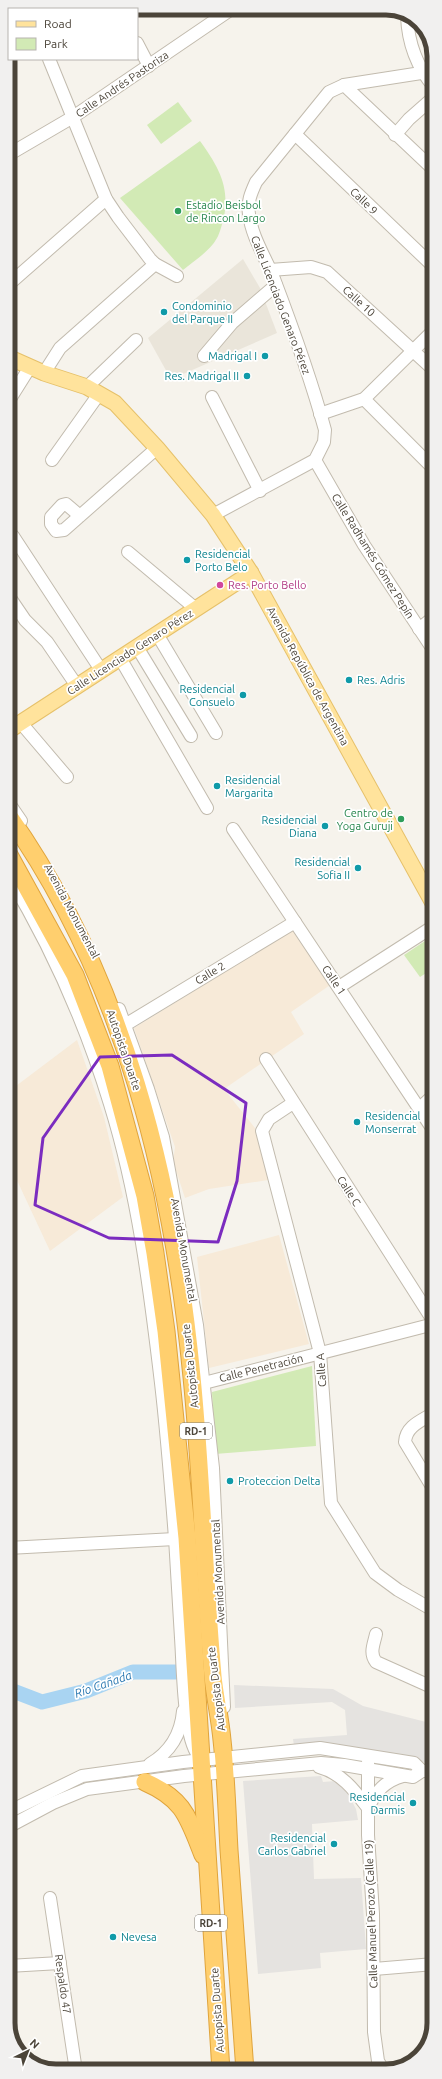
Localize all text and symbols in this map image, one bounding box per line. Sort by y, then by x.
legend [8,8,138,60]
text: Road [44,17,72,30]
text: Park [44,37,68,50]
street label: Calle Andrés Pastoriza [73,48,171,120]
street label: Calle 9 [348,185,380,217]
place label: Estadio Beisbol de Rincon Largo [186,199,265,224]
marker: Estadio Beisbol de Rincon Largo [173,206,183,216]
street label: Calle Licenciado Genaro Pérez [249,234,313,376]
street label: Calle 10 [340,283,378,319]
place label: Condominio del Parque II [172,300,233,325]
marker: Condominio del Parque II [159,307,169,317]
place label: Madrigal I [208,350,257,362]
marker: Madrigal I [260,351,270,361]
place label: Res. Madrigal II [165,370,239,382]
marker: Res. Madrigal II [242,371,252,381]
street label: Calle Radhamés Gómez Pepín [329,491,417,621]
place label: Residencial Porto Belo [195,548,251,573]
marker: Residencial Porto Belo [182,555,192,565]
place label: Res. Porto Bello [228,579,306,591]
marker: Res. Porto Bello [215,580,225,590]
street label: Avenida República de Argentina [265,605,351,747]
street label: Calle Licenciado Genaro Pérez [65,607,195,697]
place label: Res. Adris [357,674,405,686]
marker: Res. Adris [344,675,354,685]
place label: Residencial Consuelo [180,683,235,708]
marker: Residencial Consuelo [238,690,248,700]
place label: Residencial Margarita [225,774,281,799]
marker: Residencial Margarita [212,781,222,791]
place label: Centro de Yoga Guruji [337,807,393,832]
place label: Residencial Diana [262,814,317,839]
marker: Centro de Yoga Guruji [396,814,406,824]
marker: Residencial Diana [320,821,330,831]
place label: Residencial Sofia II [295,856,350,881]
street label: Avenida Monumental [42,862,102,960]
marker: Residencial Sofia II [353,863,363,873]
street label: Calle 2 [193,959,227,987]
street label: Calle 1 [320,963,348,997]
street label: Autopista Duarte [105,1008,143,1092]
place label: Residencial Monserrat [365,1110,421,1135]
marker: Residencial Monserrat [352,1117,362,1127]
street label: Calle C [335,1174,363,1209]
street label: Avenida Monumental [169,1197,199,1303]
street label: Autopista Duarte [180,1323,200,1409]
street label: Calle Penetración [218,1352,304,1384]
street label: Calle A [314,1352,328,1387]
road number: RD-1 [180,1423,212,1439]
place label: Proteccion Delta [238,1475,320,1487]
marker: Proteccion Delta [225,1476,235,1486]
street label: Avenida Monumental [209,1519,227,1625]
street label: Autopista Duarte [205,1646,227,1732]
water label: Río Cañada [73,1668,134,1700]
place label: Residencial Darmis [350,1791,405,1816]
marker: Residencial Darmis [408,1798,418,1808]
place label: Residencial Carlos Gabriel [258,1832,326,1857]
marker: Residencial Carlos Gabriel [329,1839,339,1849]
street label: Calle Manuel Perozo (Calle 19) [362,1839,381,1989]
road number: RD-1 [195,1915,227,1931]
place label: Nevesa [121,1931,157,1943]
marker: Nevesa [108,1932,118,1942]
street label: Respaldo 47 [53,1953,73,2015]
street label: Autopista Duarte [208,1967,226,2053]
north arrow [8,2031,48,2071]
text: N [28,2036,42,2051]

